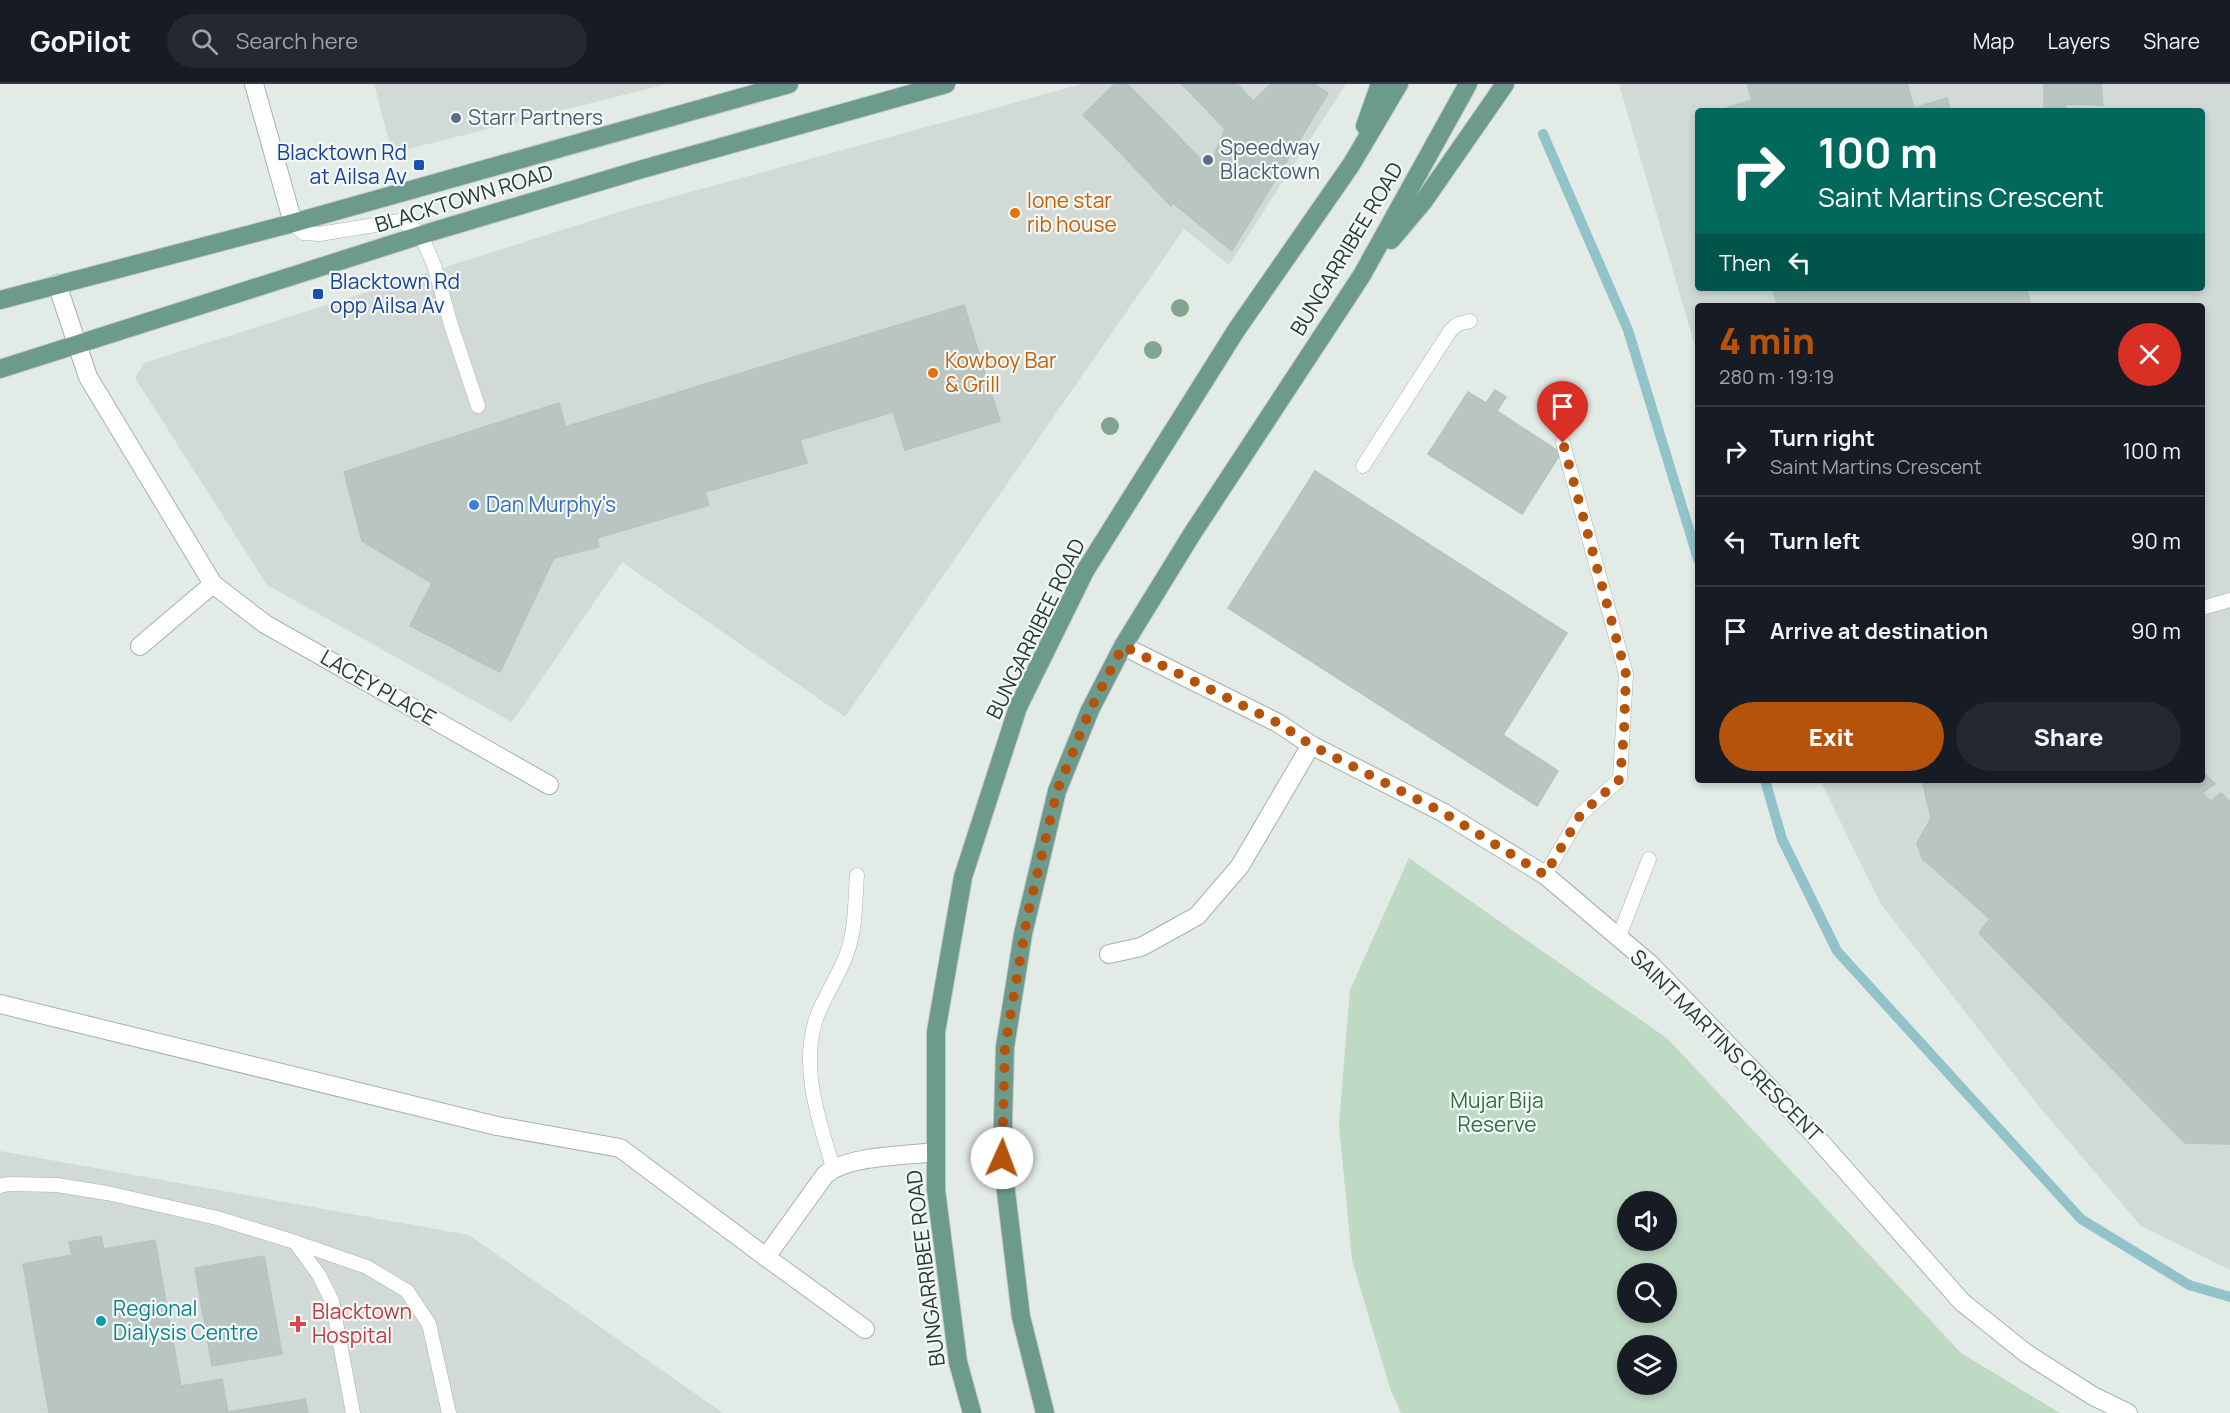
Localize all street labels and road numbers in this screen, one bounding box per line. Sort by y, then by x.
street label: BUNGARRIBEE ROAD [1283,157,1409,340]
street label: BLACKTOWN ROAD [371,158,556,238]
street label: BUNGARRIBEE ROAD [979,534,1091,723]
street label: LACEY PLACE [316,643,441,731]
street label: SAINT MARTINS CRESCENT [1624,943,1829,1148]
street label: BUNGARRIBEE ROAD [899,1168,951,1368]

